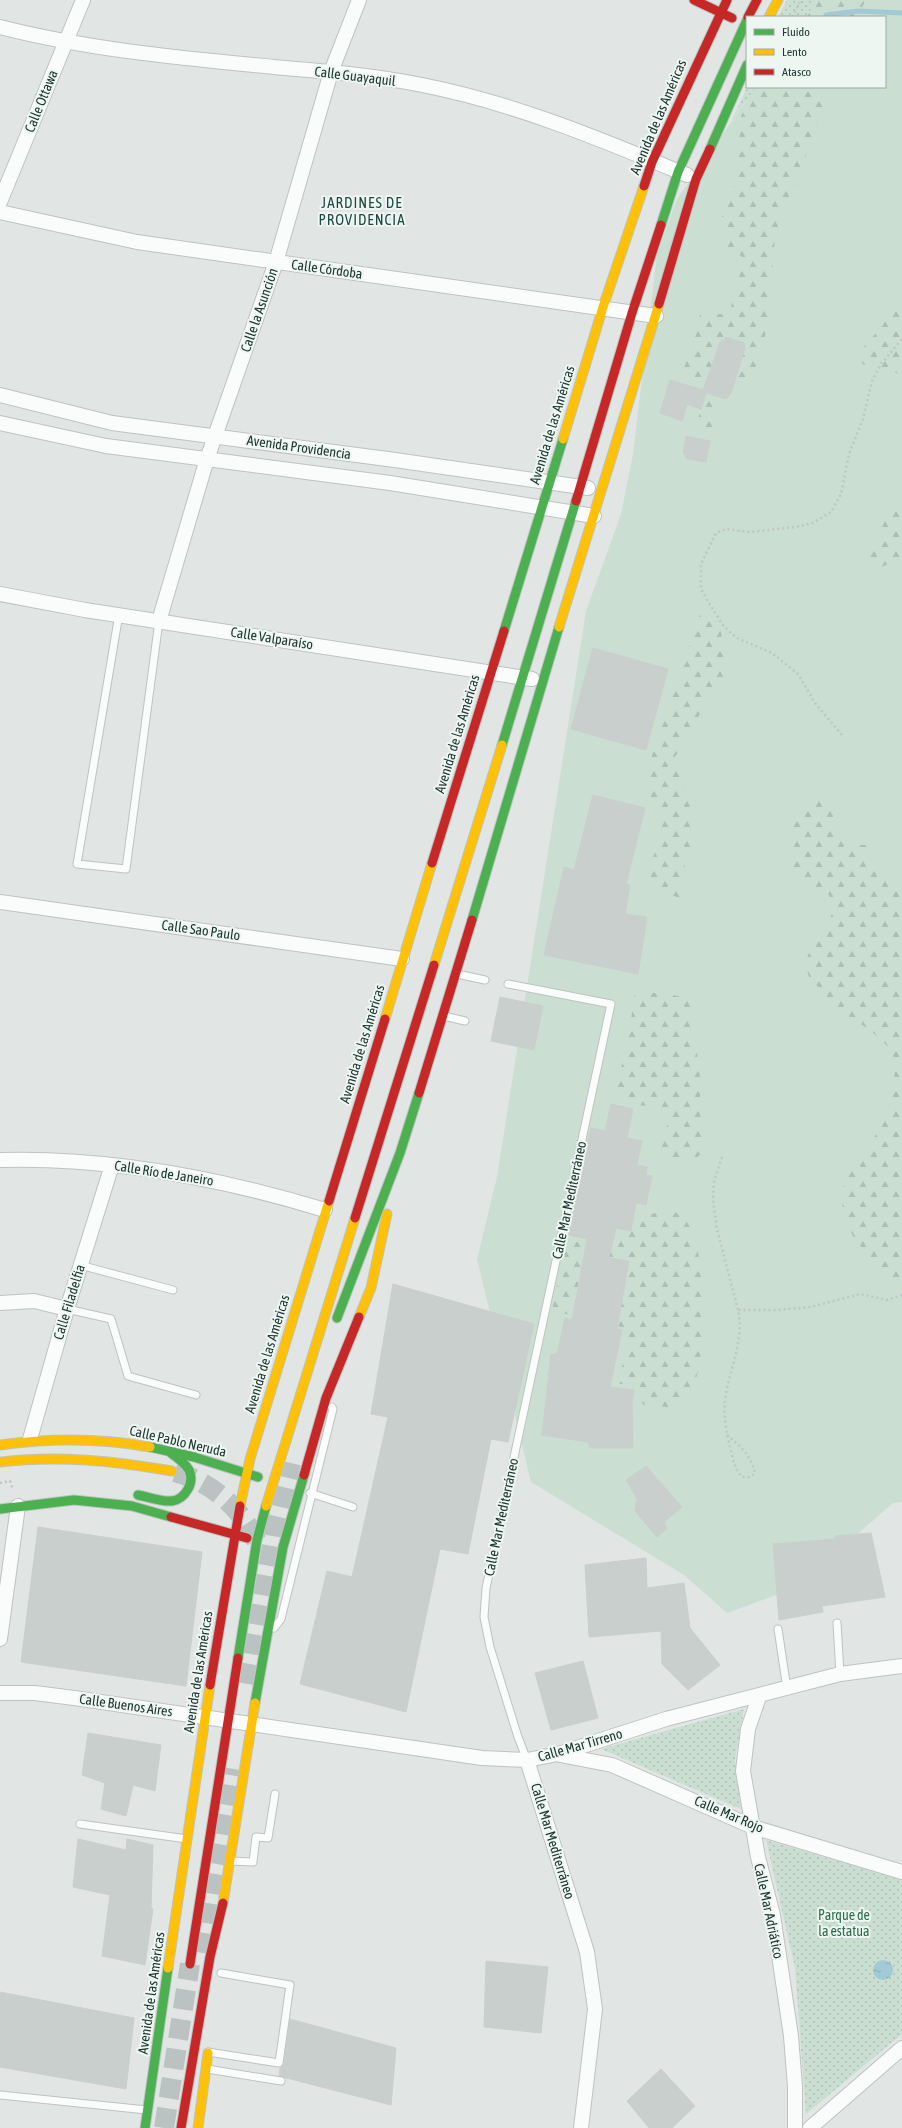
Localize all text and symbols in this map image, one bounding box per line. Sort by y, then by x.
legend [746,16,886,88]
text: Fluido [782,25,810,39]
text: Lento [782,45,807,59]
street label: Avenida de las Américas [627,57,689,177]
street label: Calle Guayaquil [314,63,397,89]
text: Atasco [782,65,812,79]
street label: Calle Ottawa [21,67,61,135]
district label: JARDINES DE PROVIDENCIA [318,194,406,228]
street label: Calle Córdoba [290,256,364,282]
street label: Calle la Asunción [237,266,281,354]
street label: Avenida de las Américas [526,364,578,486]
street label: Avenida Providencia [246,432,352,462]
street label: Calle Valparaíso [230,624,314,652]
street label: Avenida de las Américas [431,673,483,795]
street label: Calle Sao Paulo [161,917,241,943]
street label: Avenida de las Américas [336,983,388,1105]
street label: Calle Mar Mediterráneo [549,1140,589,1260]
street label: Calle Río de Janeiro [113,1157,215,1189]
street label: Calle Filadelfia [50,1262,88,1342]
street label: Avenida de las Américas [241,1293,293,1415]
street label: Calle Pablo Neruda [128,1422,228,1460]
street label: Calle Mar Mediterráneo [481,1457,521,1577]
street label: Avenida de las Américas [180,1610,216,1734]
street label: Calle Buenos Aires [78,1691,174,1719]
street label: Calle Mar Tirreno [536,1725,624,1765]
street label: Calle Mar Mediterráneo [528,1781,578,1901]
street label: Calle Mar Rojo [692,1792,766,1836]
street label: Calle Mar Adriático [751,1862,787,1960]
park label: Parque de la estatua [818,1907,870,1939]
street label: Avenida de las Américas [135,1931,168,2055]

